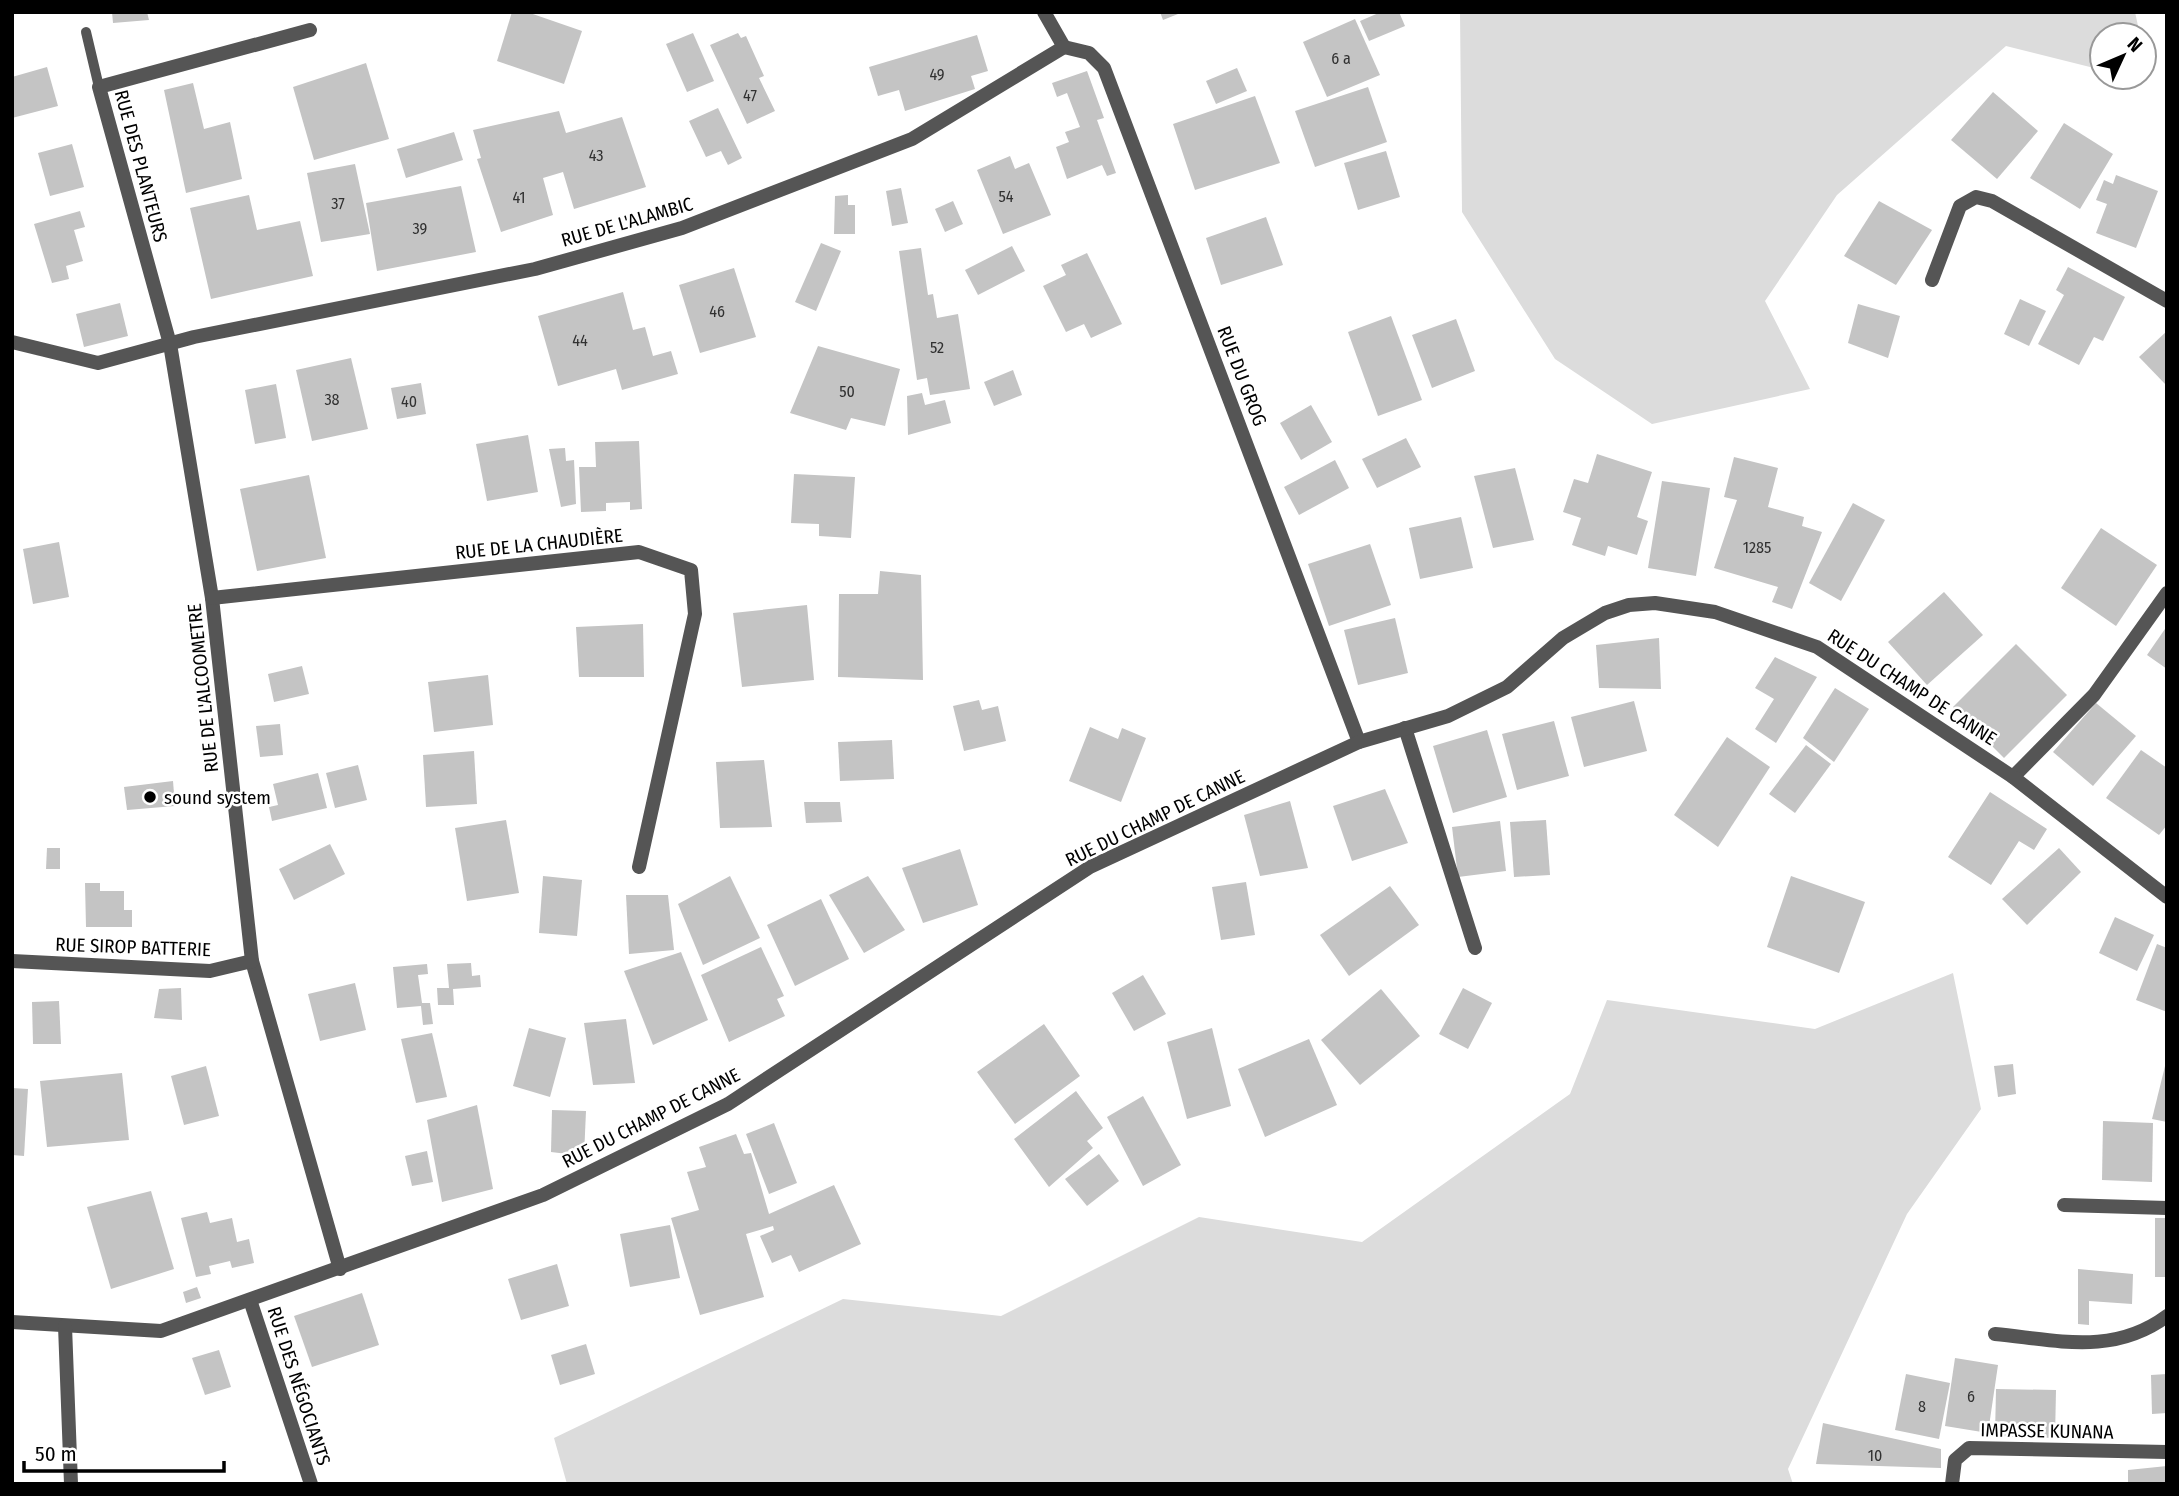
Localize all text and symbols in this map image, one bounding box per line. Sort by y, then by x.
north arrow [2088,21,2158,91]
text: N [2123,32,2147,57]
house number: 6 a [1331,49,1351,68]
house number: 49 [929,65,945,84]
house number: 47 [743,86,757,105]
street label: RUE DES PLANTEURS [110,87,172,245]
house number: 43 [589,146,603,165]
house number: 54 [998,187,1014,206]
house number: 41 [512,188,526,207]
street label: RUE DE L'ALAMBIC [559,192,696,252]
house number: 37 [331,194,345,213]
house number: 39 [413,219,428,238]
house number: 46 [709,302,725,321]
street label: RUE DU GROG [1212,323,1272,429]
house number: 44 [572,331,588,350]
house number: 52 [930,338,944,357]
house number: 50 [839,382,855,401]
house number: 38 [324,390,340,409]
house number: 40 [401,392,417,411]
street label: RUE DE LA CHAUDIÈRE [454,524,624,564]
house number: 1285 [1743,538,1771,557]
street label: RUE DE L'ALCOOMETRE [183,602,223,774]
street label: RUE DU CHAMP DE CANNE [1823,624,2001,750]
street label: RUE DU CHAMP DE CANNE [1062,765,1248,871]
place label: sound system [164,786,271,809]
marker: sound system [142,789,158,805]
street label: RUE SIROP BATTERIE [55,933,211,961]
street label: RUE DU CHAMP DE CANNE [558,1063,744,1173]
street label: RUE DES NÉGOCIANTS [262,1304,336,1468]
house number: 6 [1967,1387,1975,1406]
house number: 8 [1918,1397,1926,1416]
street label: IMPASSE KUNANA [1980,1418,2114,1444]
scale bar [24,1430,224,1474]
text: 50 m [35,1441,77,1467]
house number: 10 [1868,1446,1882,1465]

